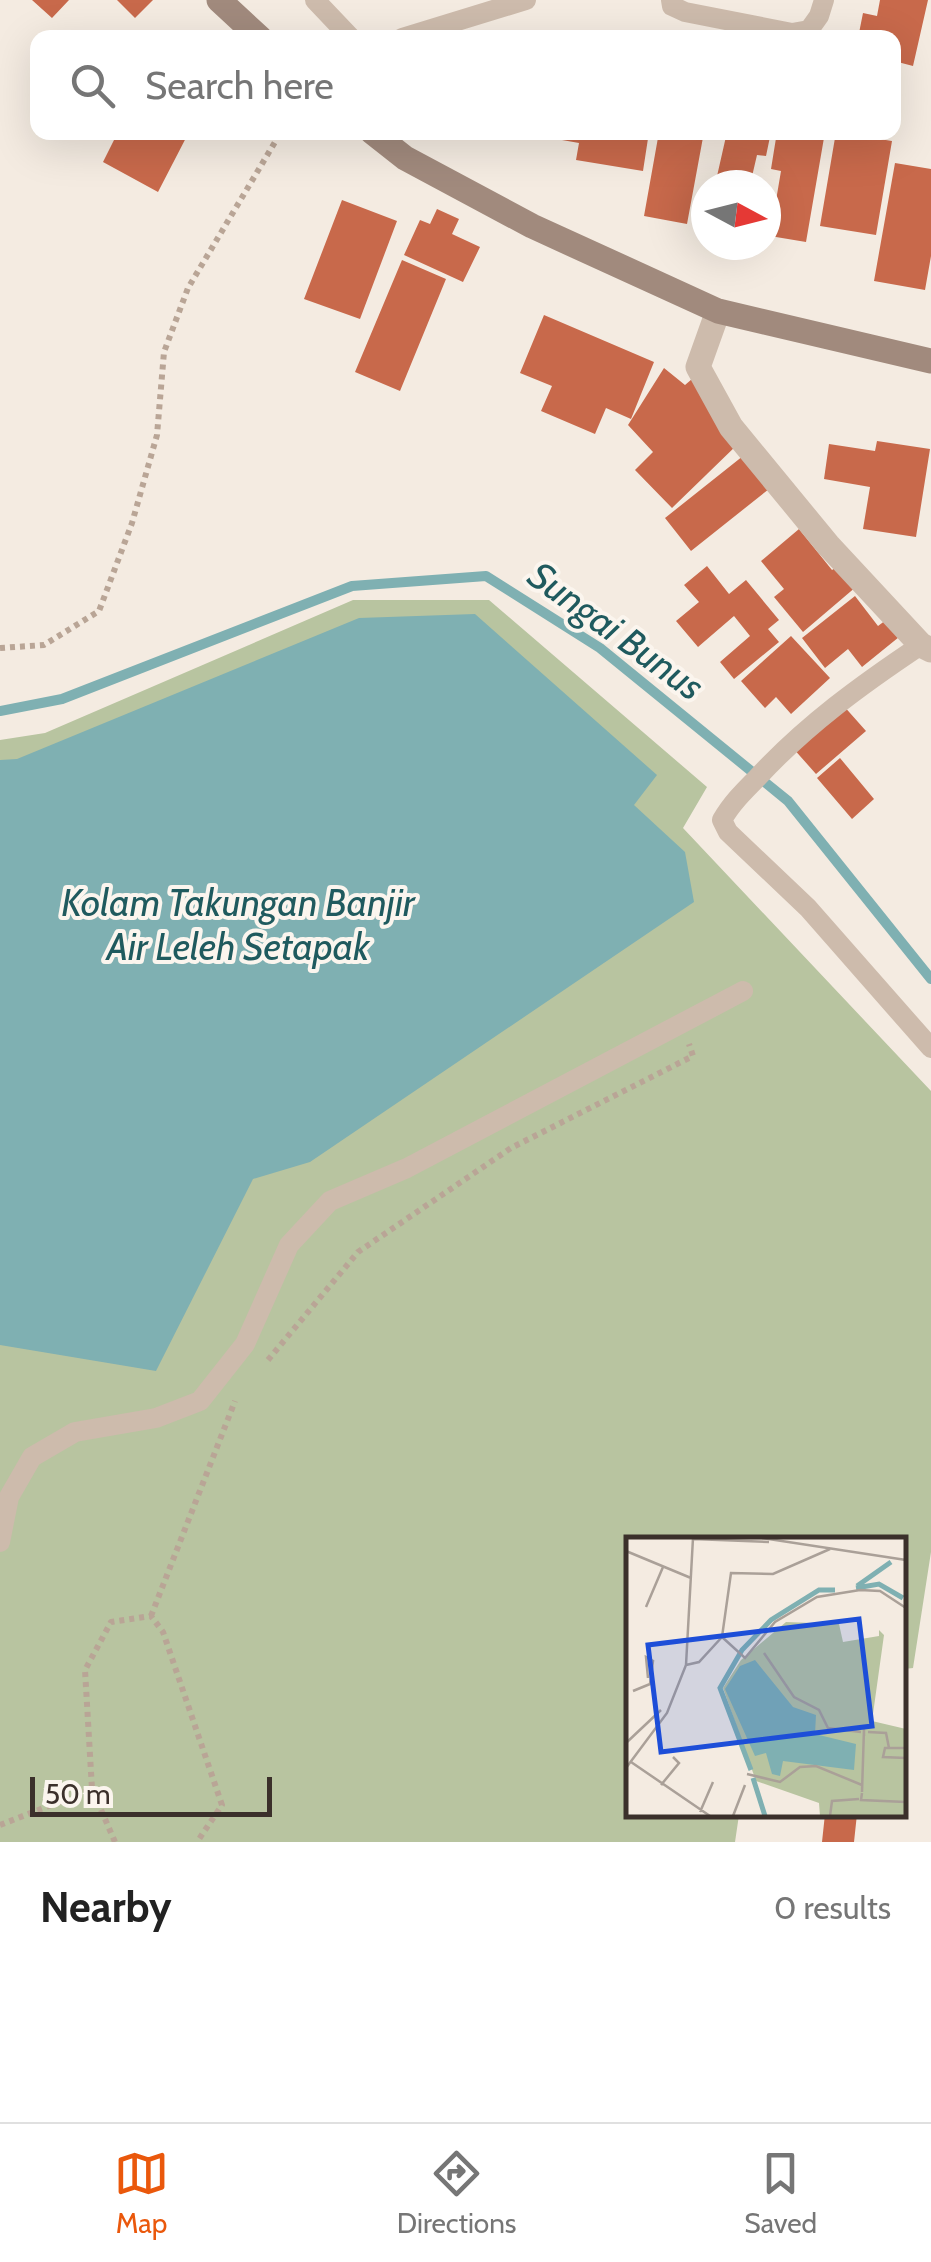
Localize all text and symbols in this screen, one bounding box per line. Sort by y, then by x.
search box [30,30,901,140]
icon: search [65,58,120,113]
text: Search here [145,62,334,109]
north arrow [691,170,781,260]
water label: Sungai Bunus [519,551,713,710]
water label: Kolam Takungan Banjir Air Leleh Setapak [61,879,416,970]
inset map [626,1537,906,1817]
scale bar [30,1772,272,1816]
text: 50 m [45,1777,111,1811]
text: Nearby [40,1881,172,1933]
text: 0 results [774,1888,891,1927]
tab: Map [114,2146,169,2240]
tab: Directions [397,2146,516,2240]
tab: Saved [744,2146,817,2240]

